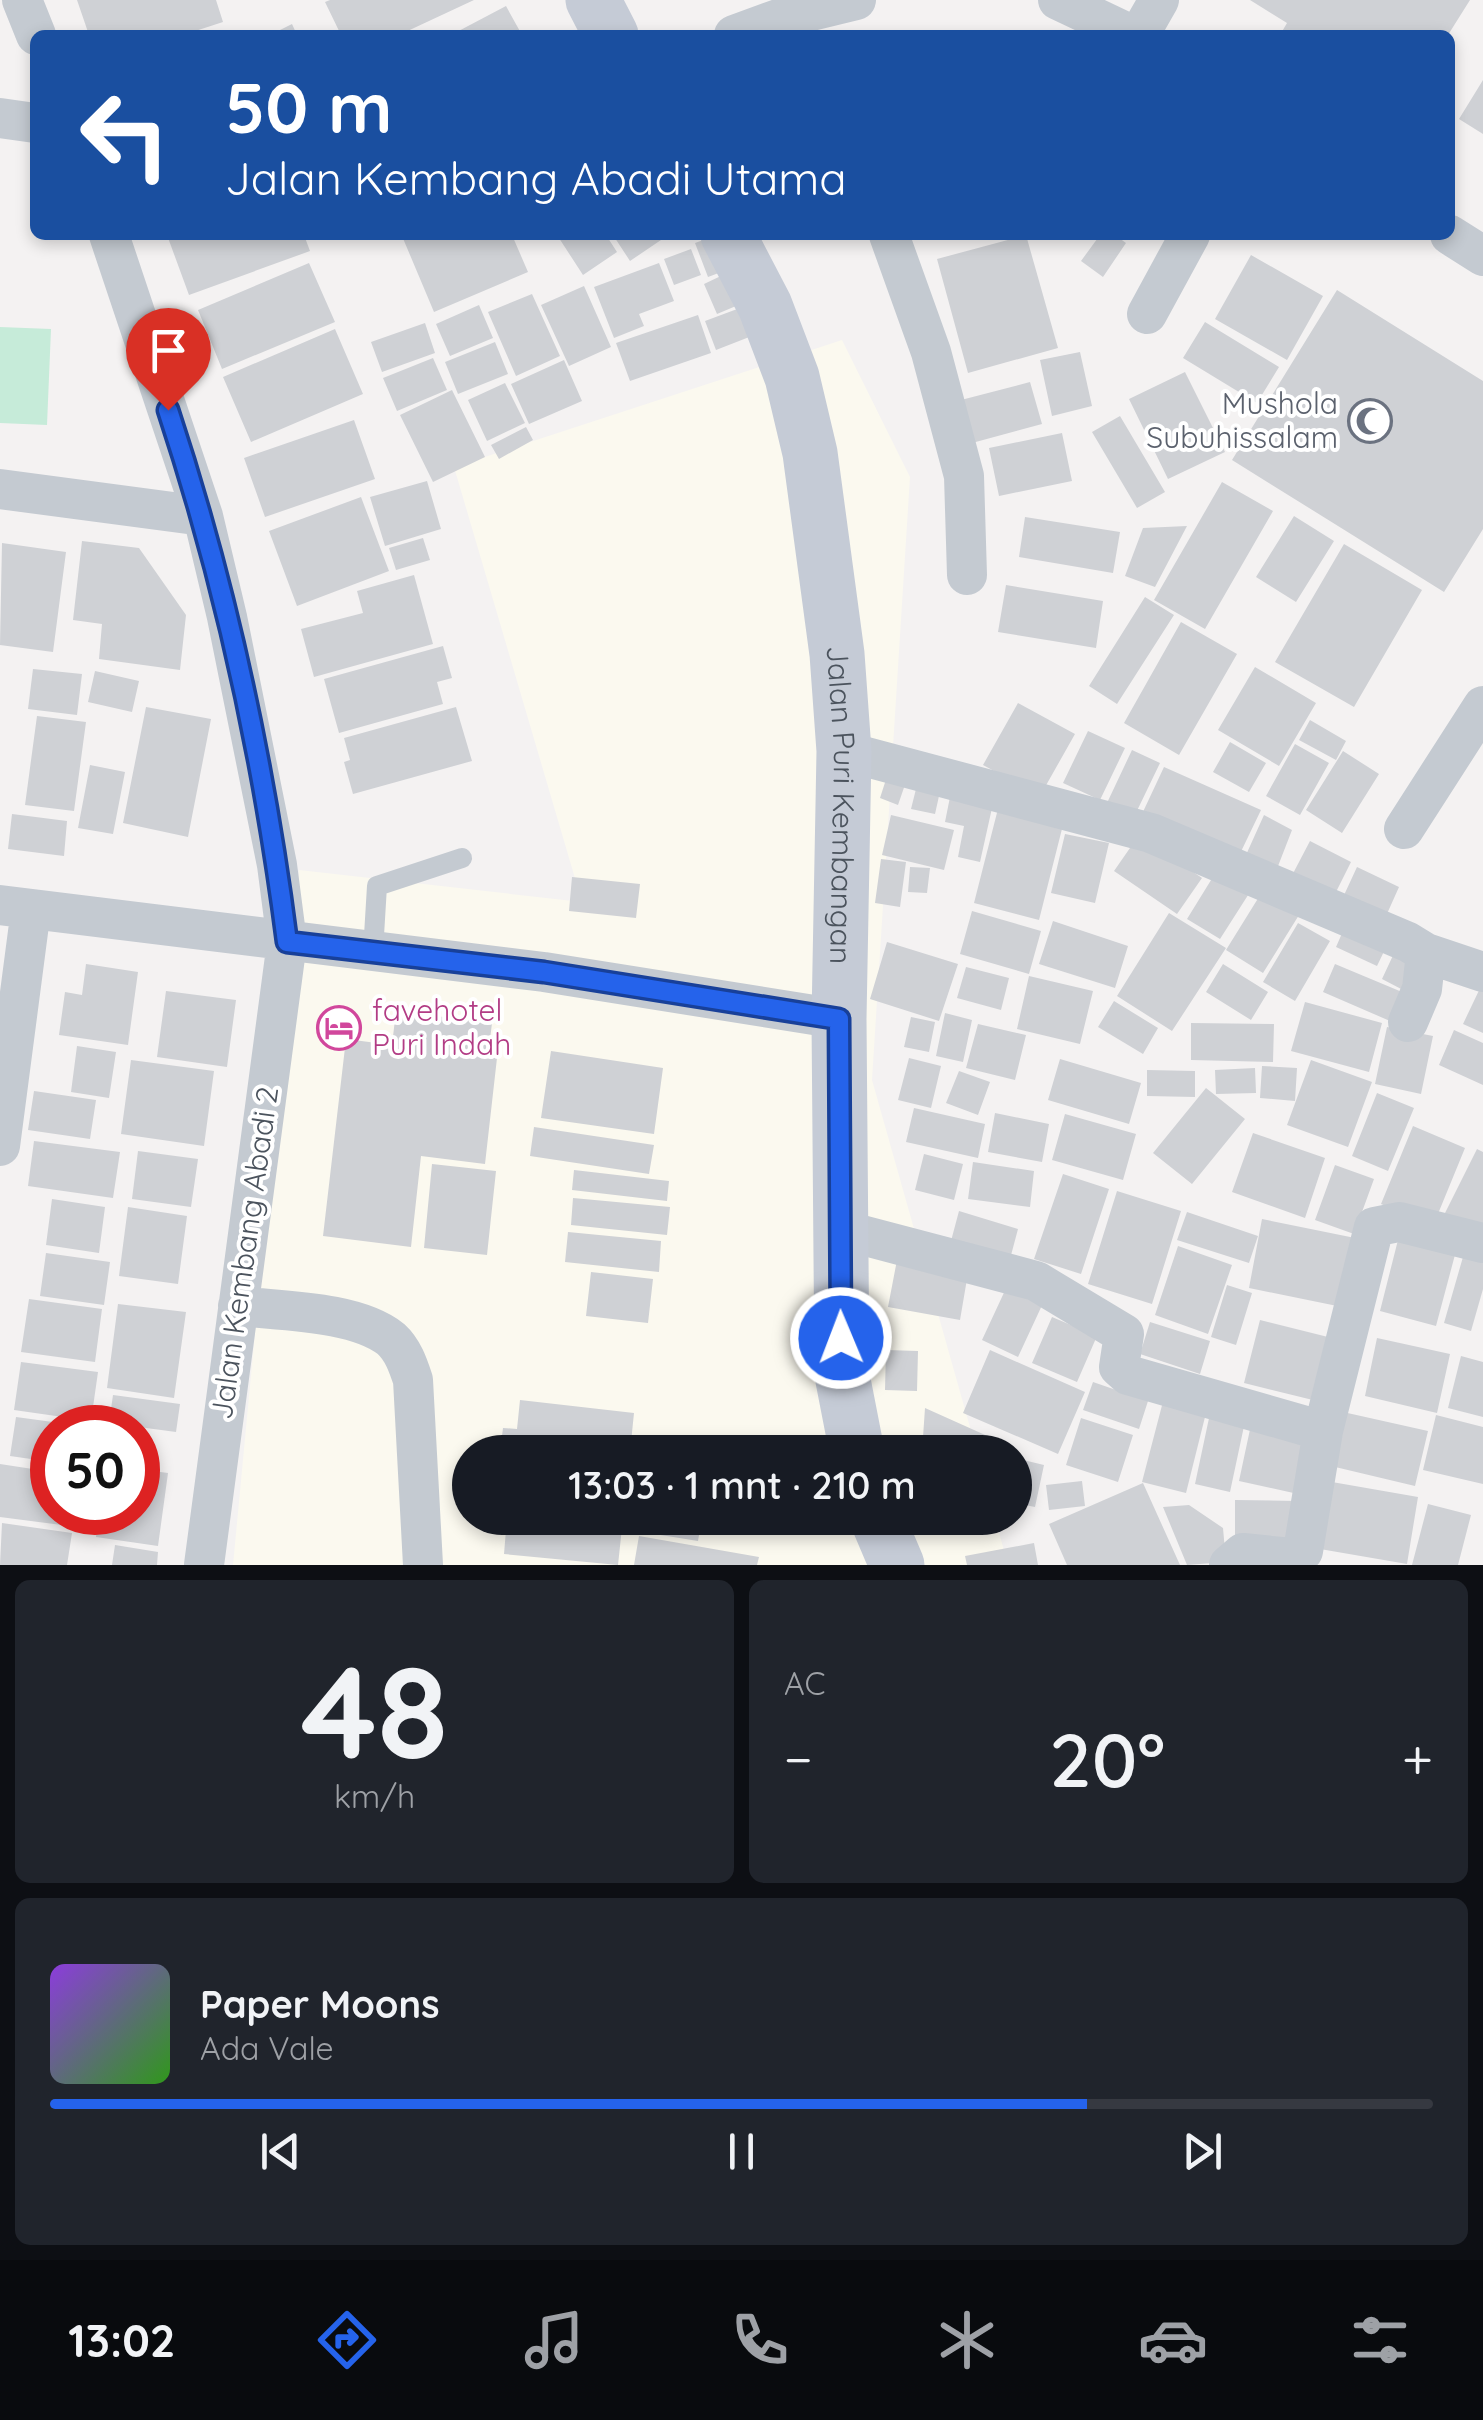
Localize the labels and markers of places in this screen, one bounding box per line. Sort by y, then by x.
pin [126,308,211,411]
place label: Mushola Subuhissalam [1146,384,1338,456]
mosque icon: Mushola Subuhissalam [1347,398,1393,444]
place label: favehotel Puri Indah [372,991,511,1063]
hotel icon: favehotel Puri Indah [316,1005,362,1051]

